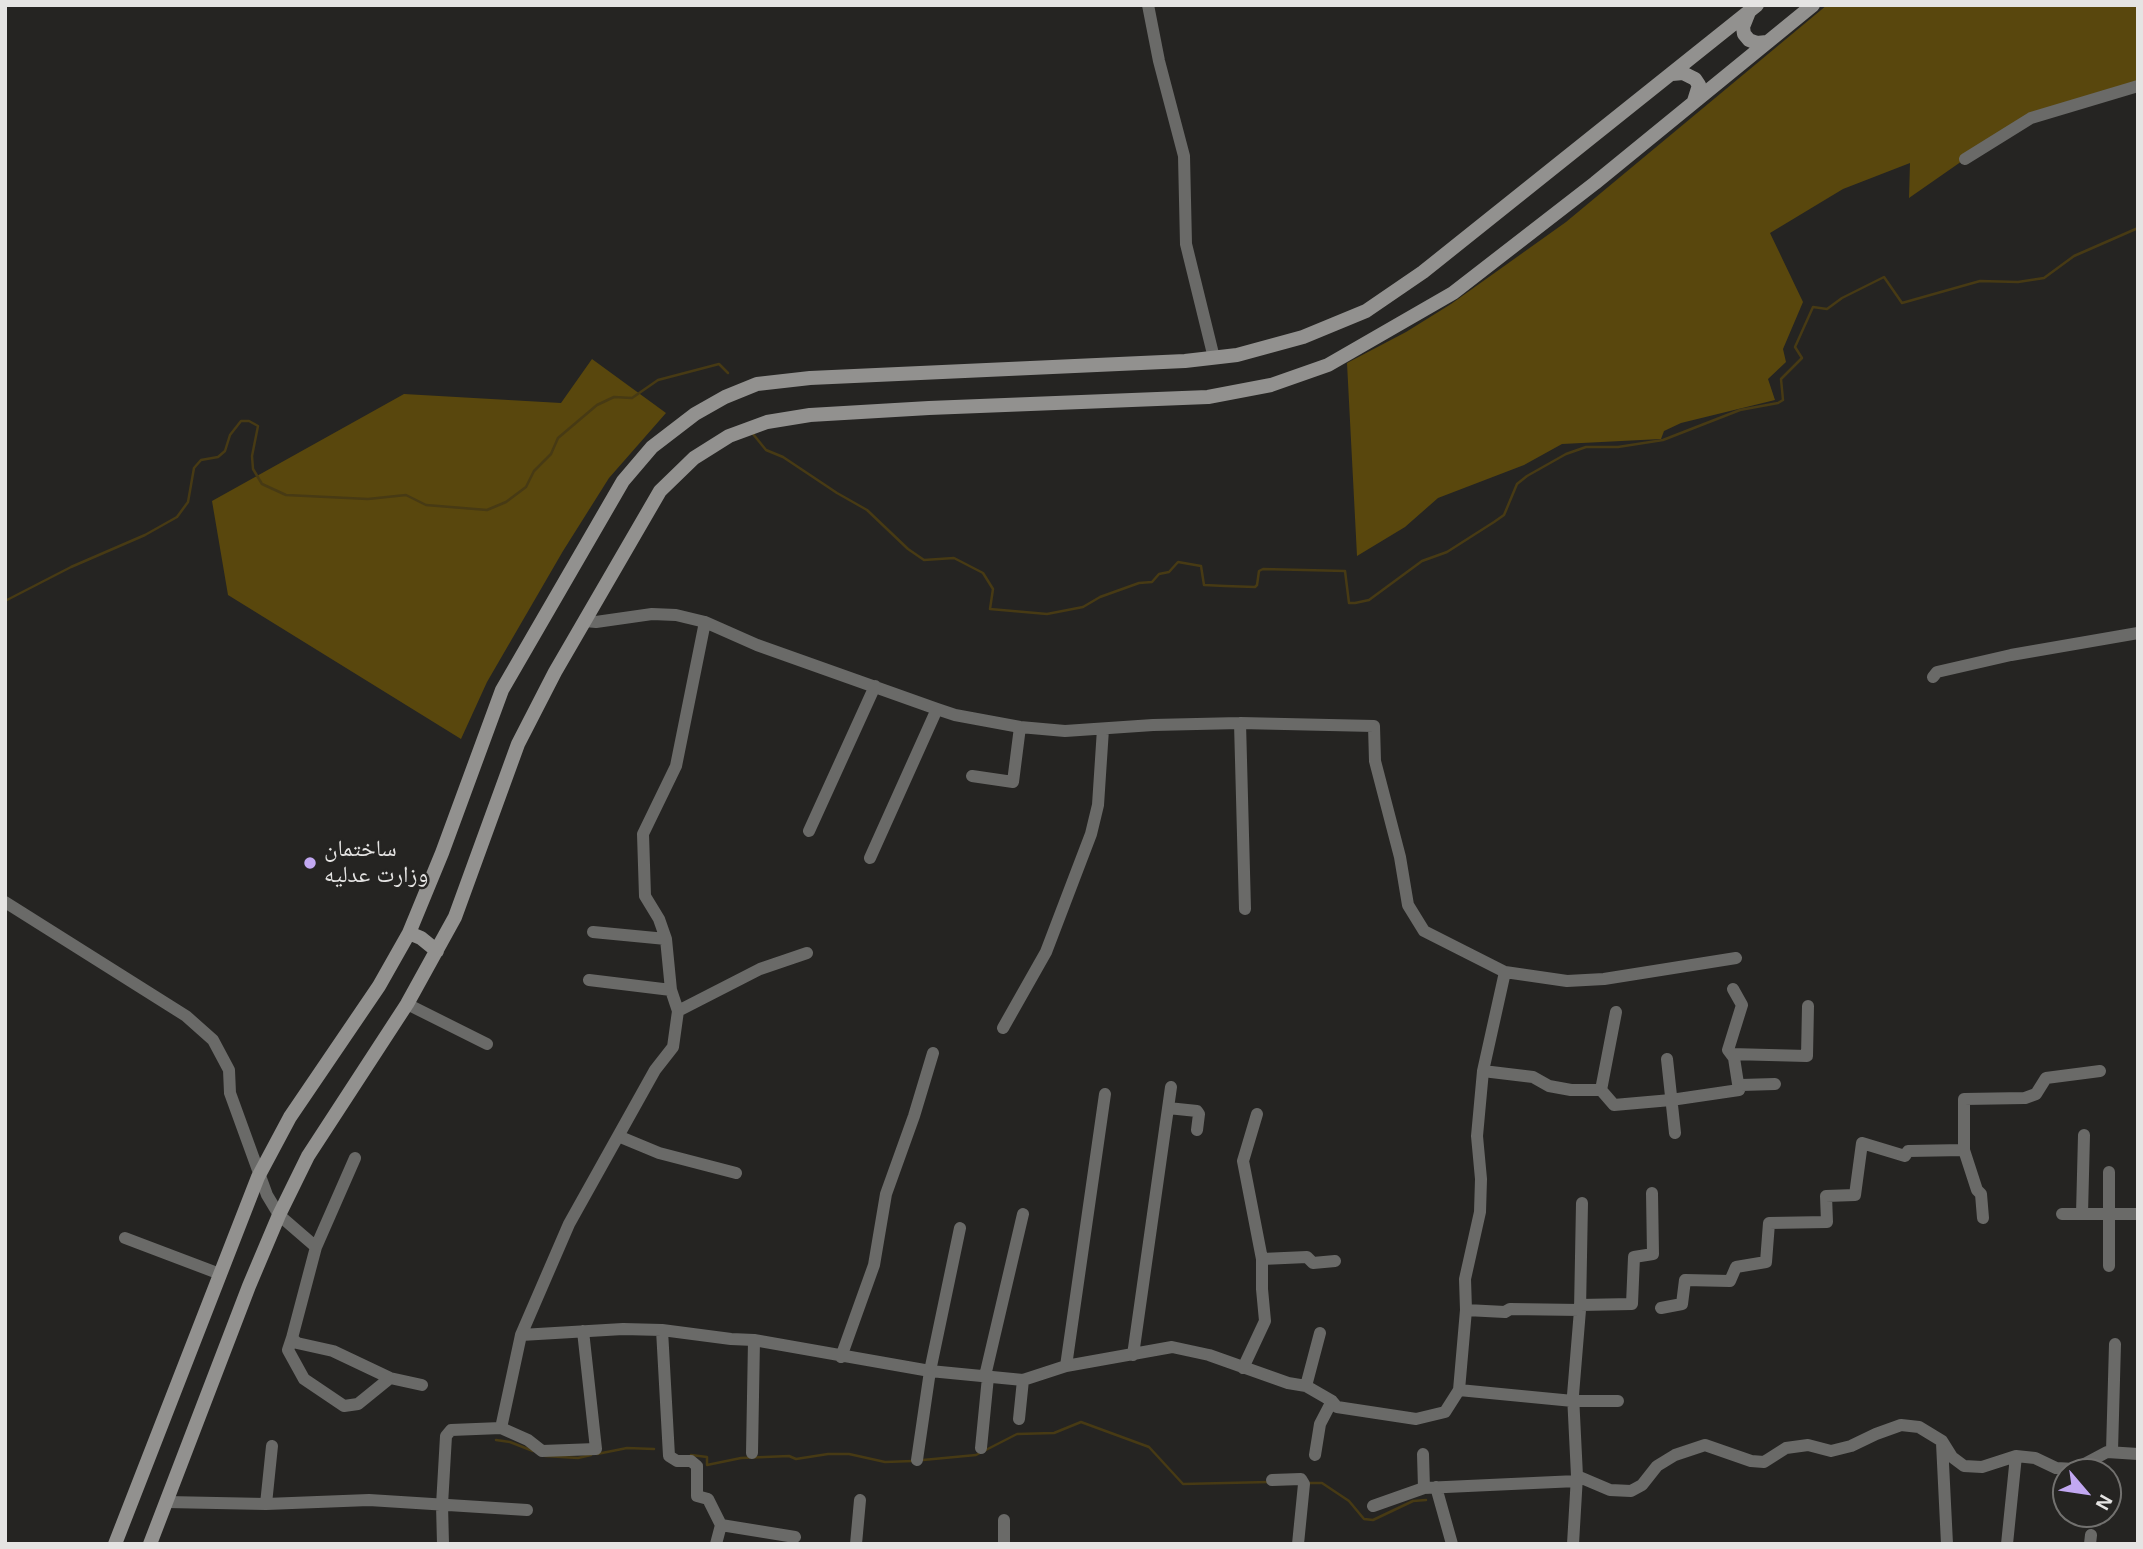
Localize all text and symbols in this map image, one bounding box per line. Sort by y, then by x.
place label: ساختمان وزارت عدلیه [324,836,428,890]
marker: ساختمان وزارت عدلیه [302,855,318,871]
north arrow [2052,1458,2122,1528]
text: N [2092,1491,2117,1514]

